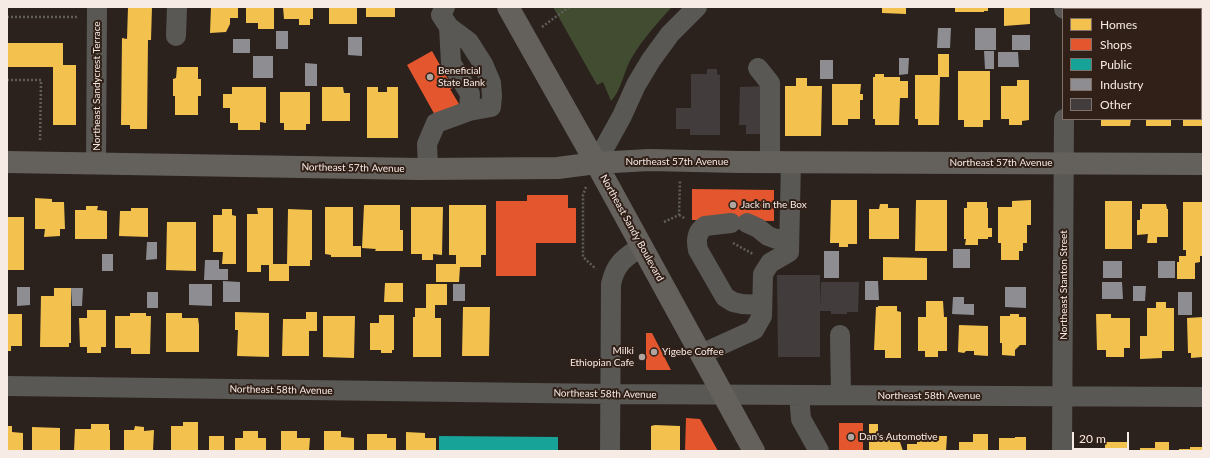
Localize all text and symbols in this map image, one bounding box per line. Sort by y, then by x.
legend [1062,8,1202,120]
text: Homes [1100,17,1137,32]
street label: Northeast Sandycrest Terrace [91,21,103,151]
text: Shops [1100,37,1132,52]
text: Public [1100,57,1132,72]
place label: Beneficial State Bank [438,65,485,88]
marker: Beneficial State Bank [425,72,435,82]
text: Industry [1100,77,1143,92]
text: Other [1100,97,1131,112]
street label: Northeast 57th Avenue [625,156,729,168]
street label: Northeast 57th Avenue [949,157,1053,169]
street label: Northeast 57th Avenue [301,161,405,175]
street label: Northeast Sandy Boulevard [598,173,666,283]
place label: Jack in the Box [741,199,807,211]
marker: Jack in the Box [728,200,738,210]
street label: Northeast Stanton Street [1058,230,1070,340]
place label: Milki Ethiopian Cafe [570,345,634,368]
place label: Yigebe Coffee [662,346,724,358]
marker: Yigebe Coffee [649,347,659,357]
marker: Milki Ethiopian Cafe [637,352,647,362]
street label: Northeast 58th Avenue [229,383,333,397]
street label: Northeast 58th Avenue [553,387,657,401]
street label: Northeast 58th Avenue [877,390,981,402]
scale bar [1074,424,1131,450]
place label: Dan's Automotive [859,431,937,443]
text: 20 m [1079,431,1106,446]
marker: Dan's Automotive [846,432,856,442]

